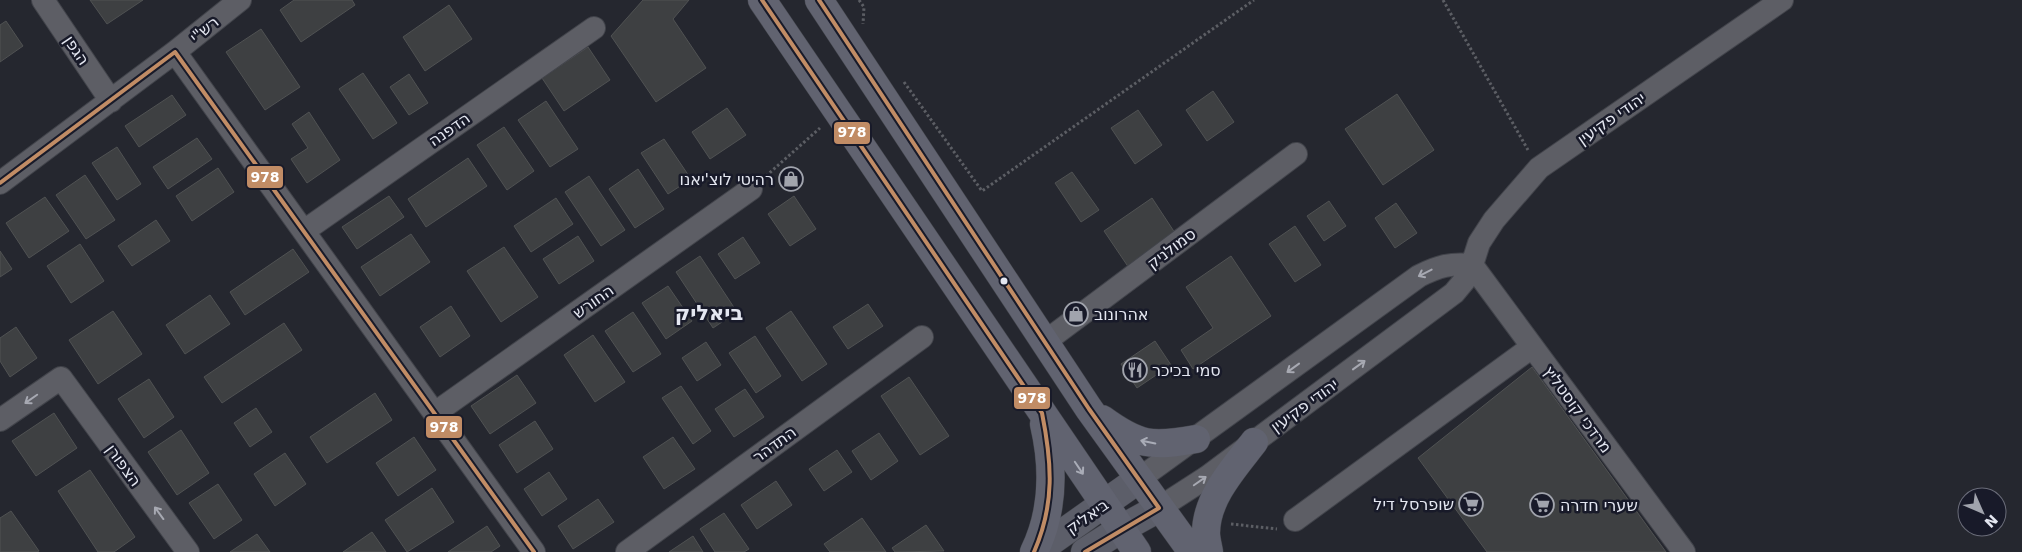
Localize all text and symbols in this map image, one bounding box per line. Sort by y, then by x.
street label: רש"י [186,12,222,47]
street label: הגפן [60,32,93,69]
street label: יהודי פקיעין [1574,88,1649,149]
street label: הדפנה [425,108,474,150]
line badge: 978 [833,121,871,145]
text: 978 [837,124,867,140]
line badge: 978 [246,165,284,189]
shop icon: רהיטי לוצ'יאנו [778,166,804,192]
text: 978 [250,169,280,185]
place label: רהיטי לוצ'יאנו [680,170,774,189]
street label: סמולניק [1143,224,1199,273]
one-way arrow [1418,268,1433,278]
unlabelled marker [999,276,1009,286]
street label: החורש [569,281,617,322]
district label: ביאליק [675,301,743,325]
shop icon: אהרונוב [1063,301,1089,327]
place label: אהרונוב [1094,305,1149,324]
restaurant icon: סמי בכיכר [1122,357,1148,383]
one-way arrow [1352,359,1365,370]
place label: סמי בכיכר [1152,361,1221,380]
street label: מרדכי קוסטליץ [1539,362,1616,457]
one-way arrow [1286,363,1300,373]
street label: יהודי פקיעין [1267,375,1342,436]
line badge: 978 [1013,386,1051,410]
text: 978 [1017,390,1047,406]
one-way arrow [24,394,38,404]
line badge: 978 [425,415,463,439]
text: 978 [429,419,459,435]
street label: התדהר [749,422,800,467]
one-way arrow [1141,437,1157,446]
street label: הצפורן [102,440,145,490]
one-way arrow [1074,460,1084,474]
one-way arrow [1193,476,1207,486]
north arrow [1957,487,2007,537]
supermarket icon: שופרסל דיל [1458,491,1484,517]
supermarket icon: שערי חדרה [1529,492,1555,518]
street label: ביאליק [1062,495,1112,538]
place label: שופרסל דיל [1373,495,1454,514]
place label: שערי חדרה [1560,496,1638,515]
one-way arrow [154,506,164,520]
text: N [1981,511,2001,531]

